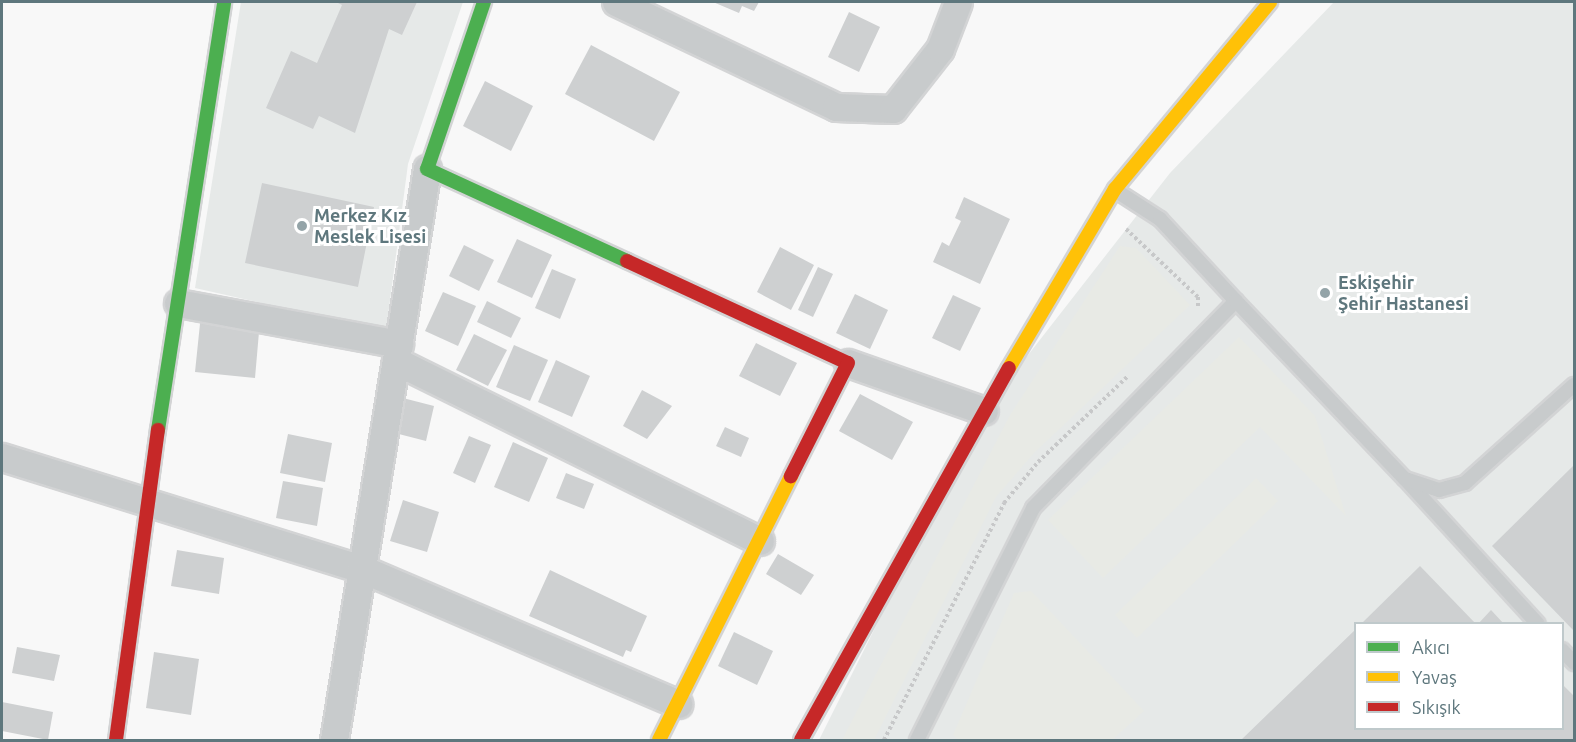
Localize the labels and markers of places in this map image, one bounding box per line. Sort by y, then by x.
place label: Merkez Kız Meslek Lisesi [314,205,426,248]
marker: Merkez Kız Meslek Lisesi [295,219,309,233]
place label: Eskişehir Şehir Hastanesi [1338,272,1469,314]
marker: Eskişehir Şehir Hastanesi [1316,284,1334,302]

